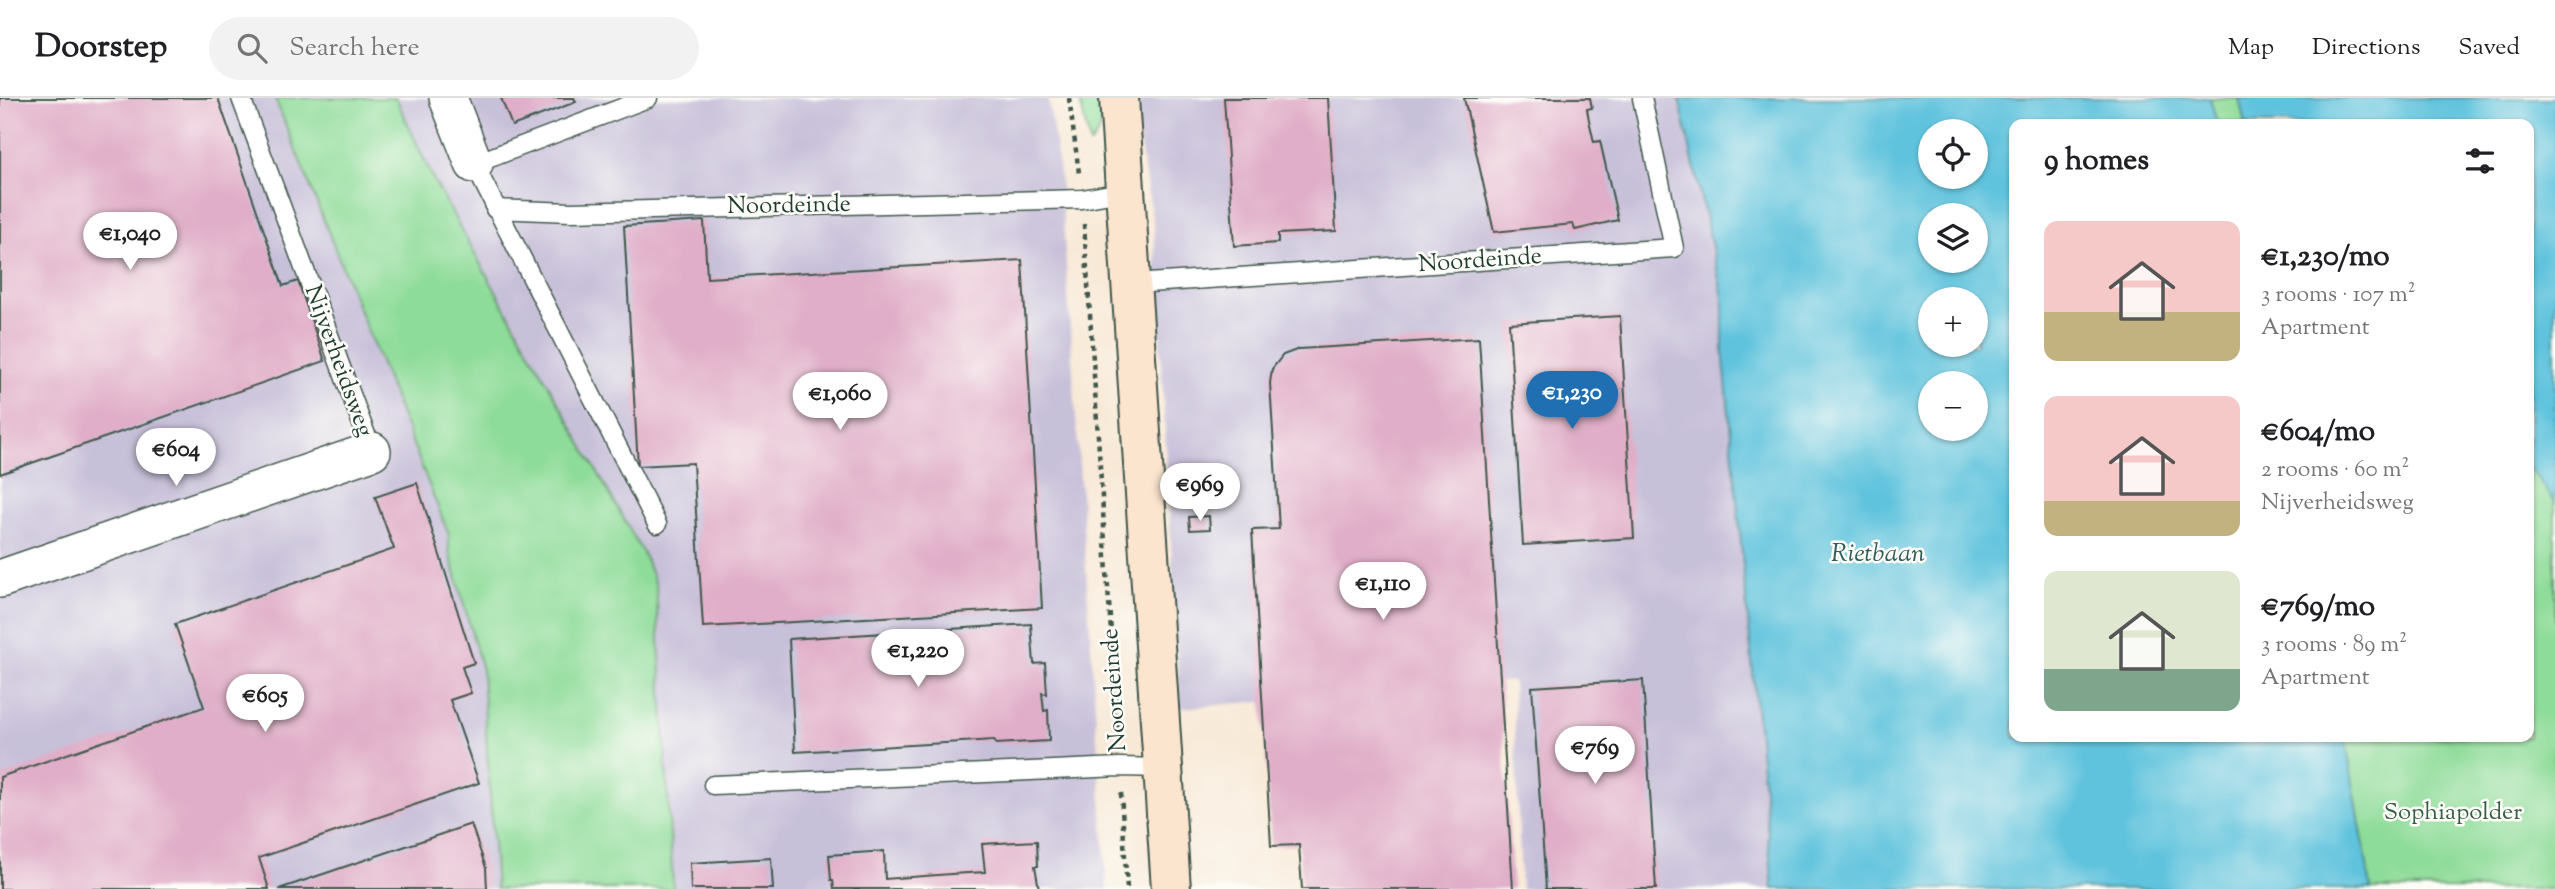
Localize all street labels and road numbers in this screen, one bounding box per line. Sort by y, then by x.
street label: Noordeinde [727,188,851,224]
street label: Noordeinde [1417,240,1543,282]
street label: Nijverheidsweg [295,280,381,442]
street label: Noordeinde [1094,627,1136,753]

